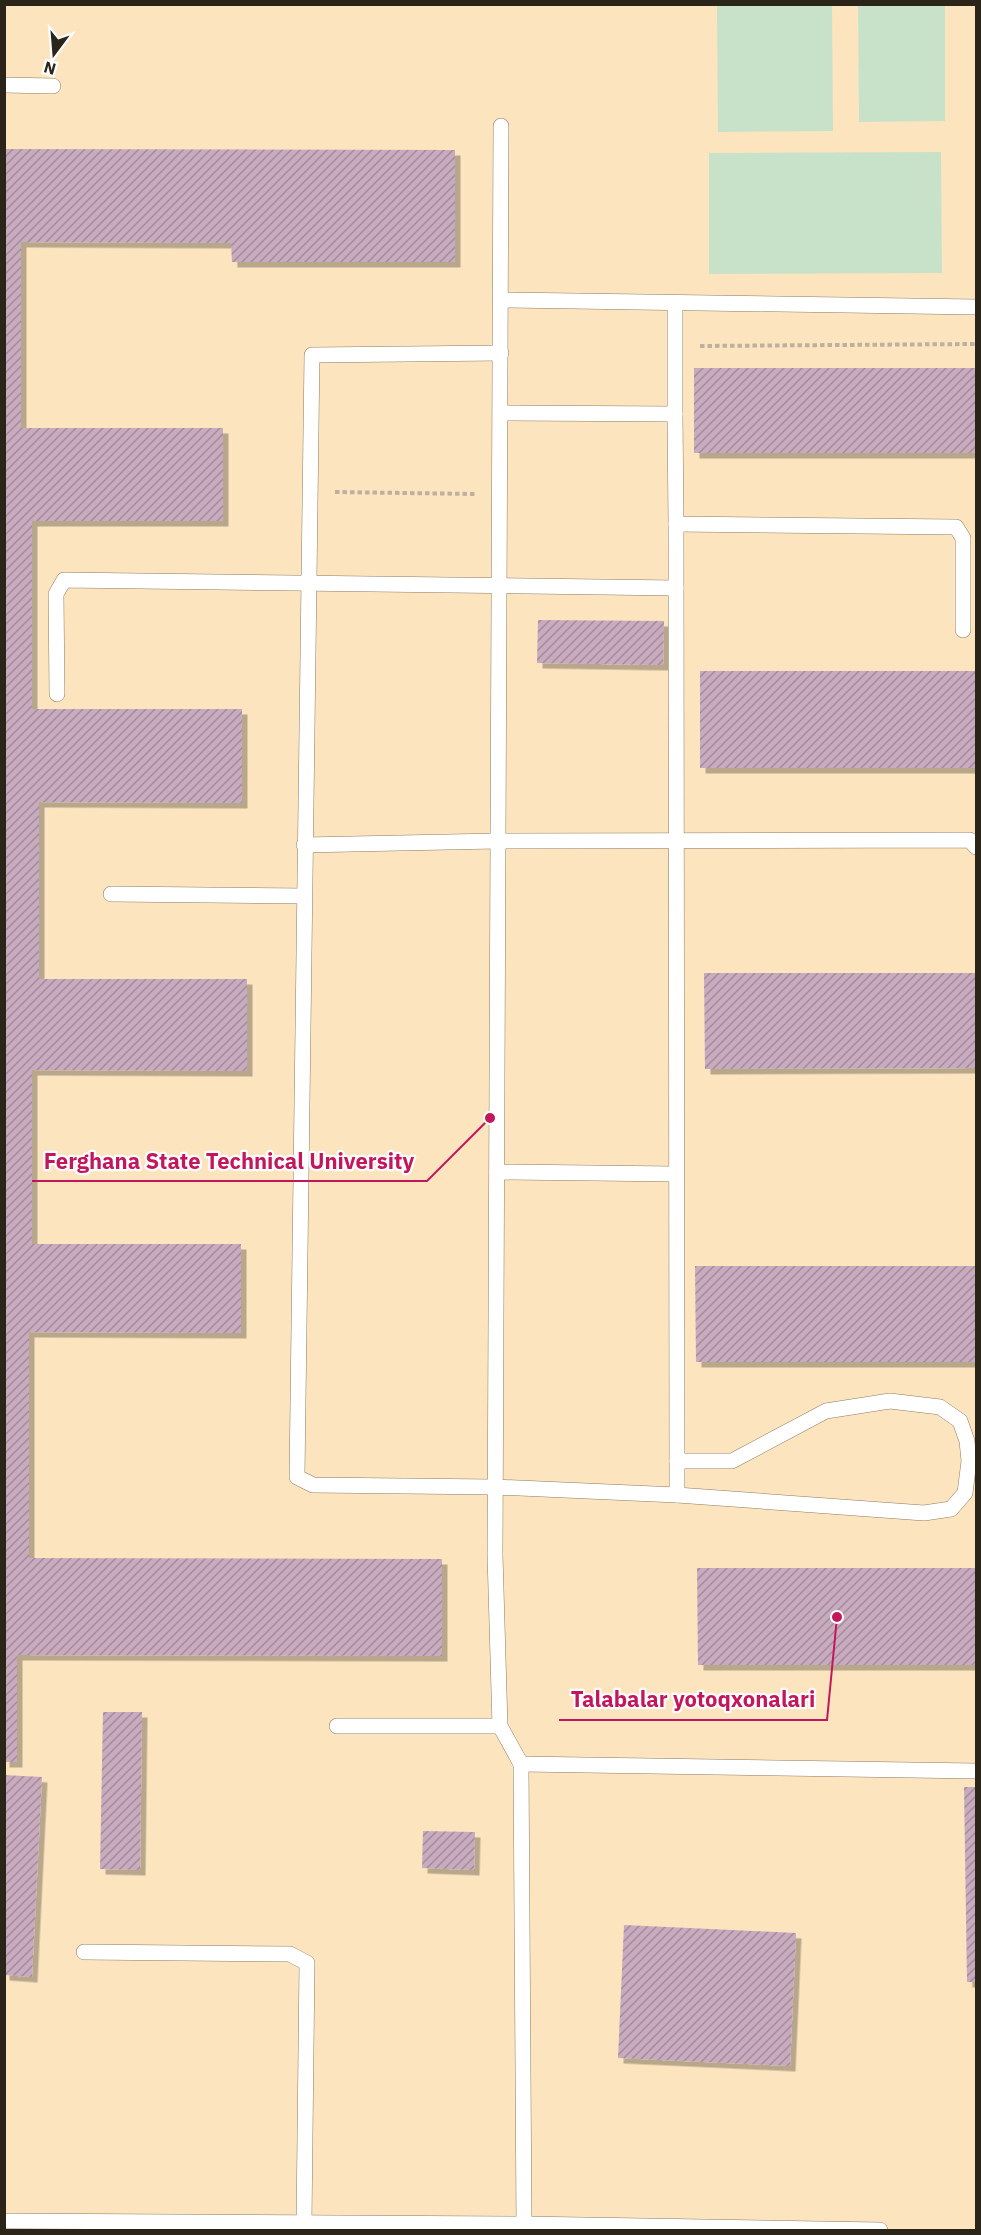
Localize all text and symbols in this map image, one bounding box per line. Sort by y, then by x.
north arrow [24,24,84,84]
text: N [42,57,58,80]
callout: Ferghana State Technical University [32,1141,427,1181]
text: Ferghana State Technical University [44,1146,415,1175]
callout: Talabalar yotoqxonalari [559,1680,827,1720]
text: Talabalar yotoqxonalari [571,1684,815,1713]

